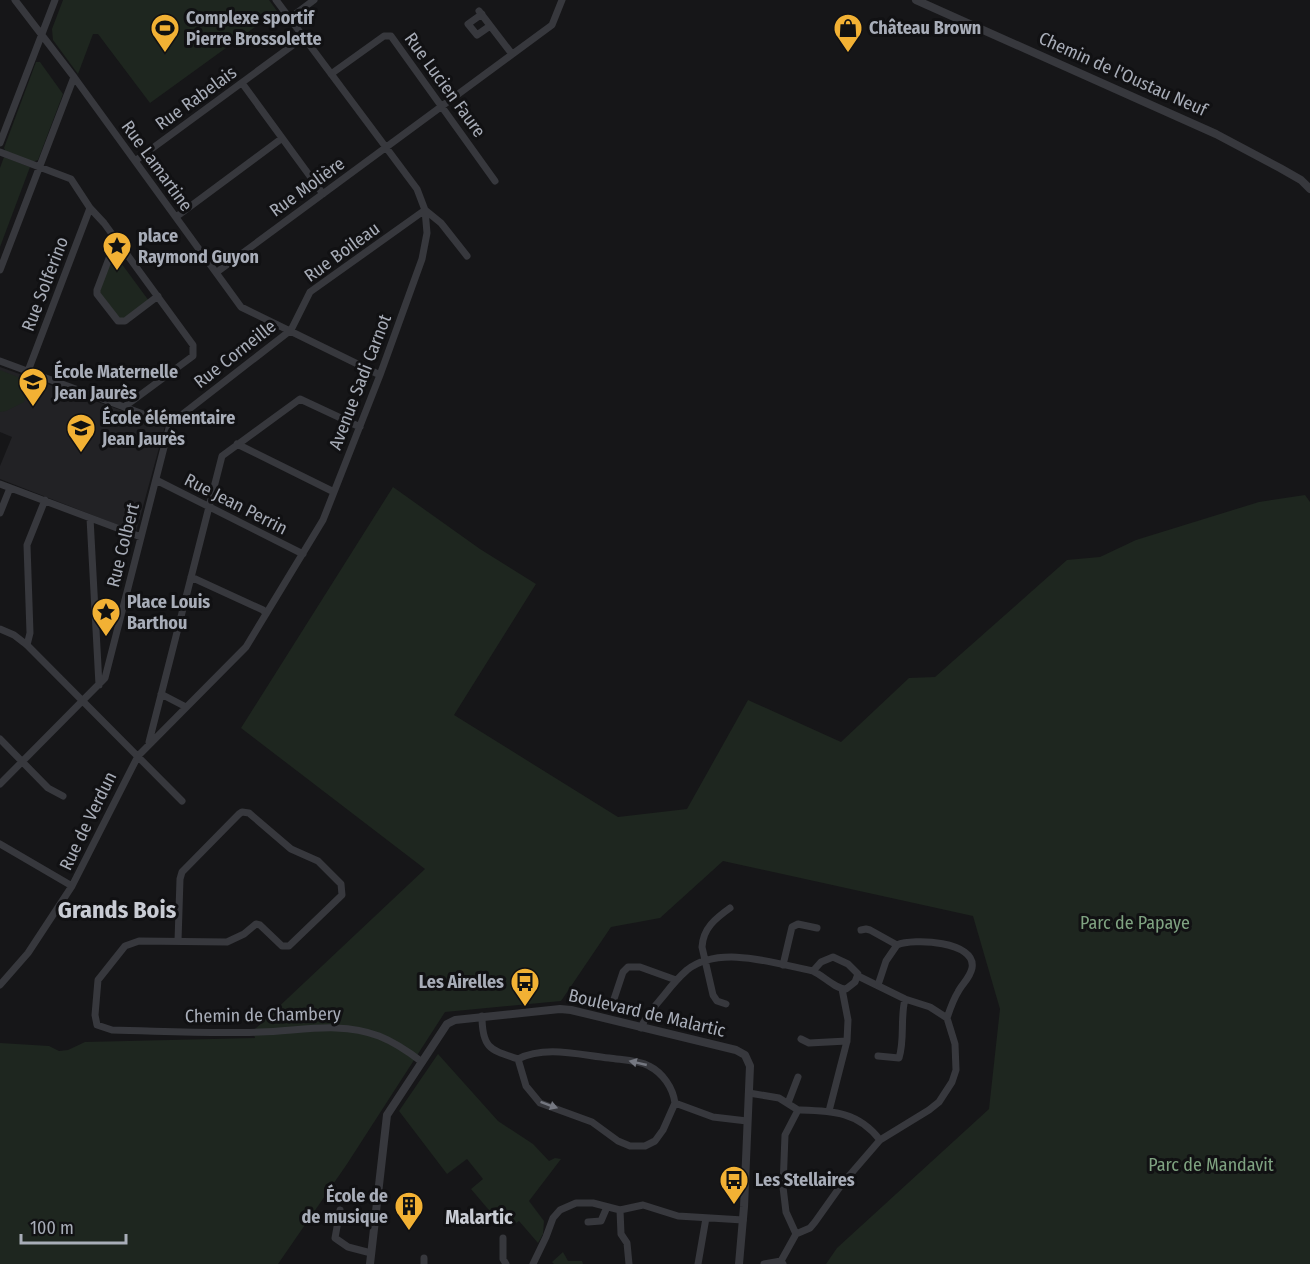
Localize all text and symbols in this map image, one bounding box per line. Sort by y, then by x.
place label: Complexe sportif Pierre Brossolette [186,7,322,50]
sports icon: Complexe sportif Pierre Brossolette [149,12,181,54]
shop icon: Château Brown [832,12,864,54]
place label: Château Brown [869,17,981,39]
street label: Chemin de l'Oustau Neuf [1036,27,1212,122]
street label: Rue Lucien Faure [400,28,490,142]
street label: Rue Rabelais [151,61,241,135]
street label: Rue Lamartine [117,116,197,216]
street label: Rue Molière [265,152,349,222]
street label: Rue Boileau [300,217,384,287]
place label: place Raymond Guyon [138,225,259,268]
place icon: place Raymond Guyon [101,230,133,272]
street label: Rue Solferino [17,234,73,334]
street label: Avenue Sadi Carnot [324,311,396,453]
street label: Rue Corneille [190,315,281,393]
place label: École Maternelle Jean Jaurès [53,360,178,404]
school or university icon: École Maternelle Jean Jaurès [17,366,49,408]
place label: École élémentaire Jean Jaurès [101,406,235,450]
school or university icon: École élémentaire Jean Jaurès [65,412,97,454]
street label: Rue Jean Perrin [181,469,291,539]
street label: Rue Colbert [102,501,144,589]
place label: Place Louis Barthou [127,591,210,634]
place icon: Place Louis Barthou [90,596,122,638]
street label: Rue de Verdun [55,768,121,874]
district label: Grands Bois [58,896,177,924]
park label: Parc de Papaye [1080,912,1190,934]
bus stop icon: Les Airelles [509,966,541,1008]
place label: Les Airelles [419,971,504,993]
street label: Boulevard de Malartic [566,984,728,1042]
street label: Chemin de Chambery [185,1003,341,1027]
one-way arrow [628,1058,647,1067]
one-way arrow [540,1101,558,1111]
park label: Parc de Mandavit [1148,1154,1274,1176]
bus stop icon: Les Stellaires [718,1164,750,1206]
place label: Les Stellaires [755,1169,855,1191]
place label: École de de musique [301,1184,388,1228]
building icon: École de de musique [393,1190,425,1232]
district label: Malartic [445,1205,513,1229]
scale bar [21,1207,126,1245]
text: 100 m [30,1217,74,1239]

